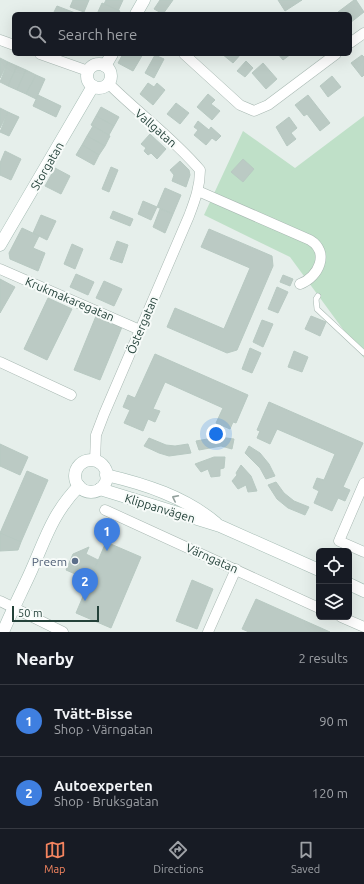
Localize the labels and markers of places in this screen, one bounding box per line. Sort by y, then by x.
pin: 1 [94,518,120,551]
place label: Preem [32,555,67,568]
marker: Preem [70,556,80,566]
pin: 2 [72,568,98,601]

